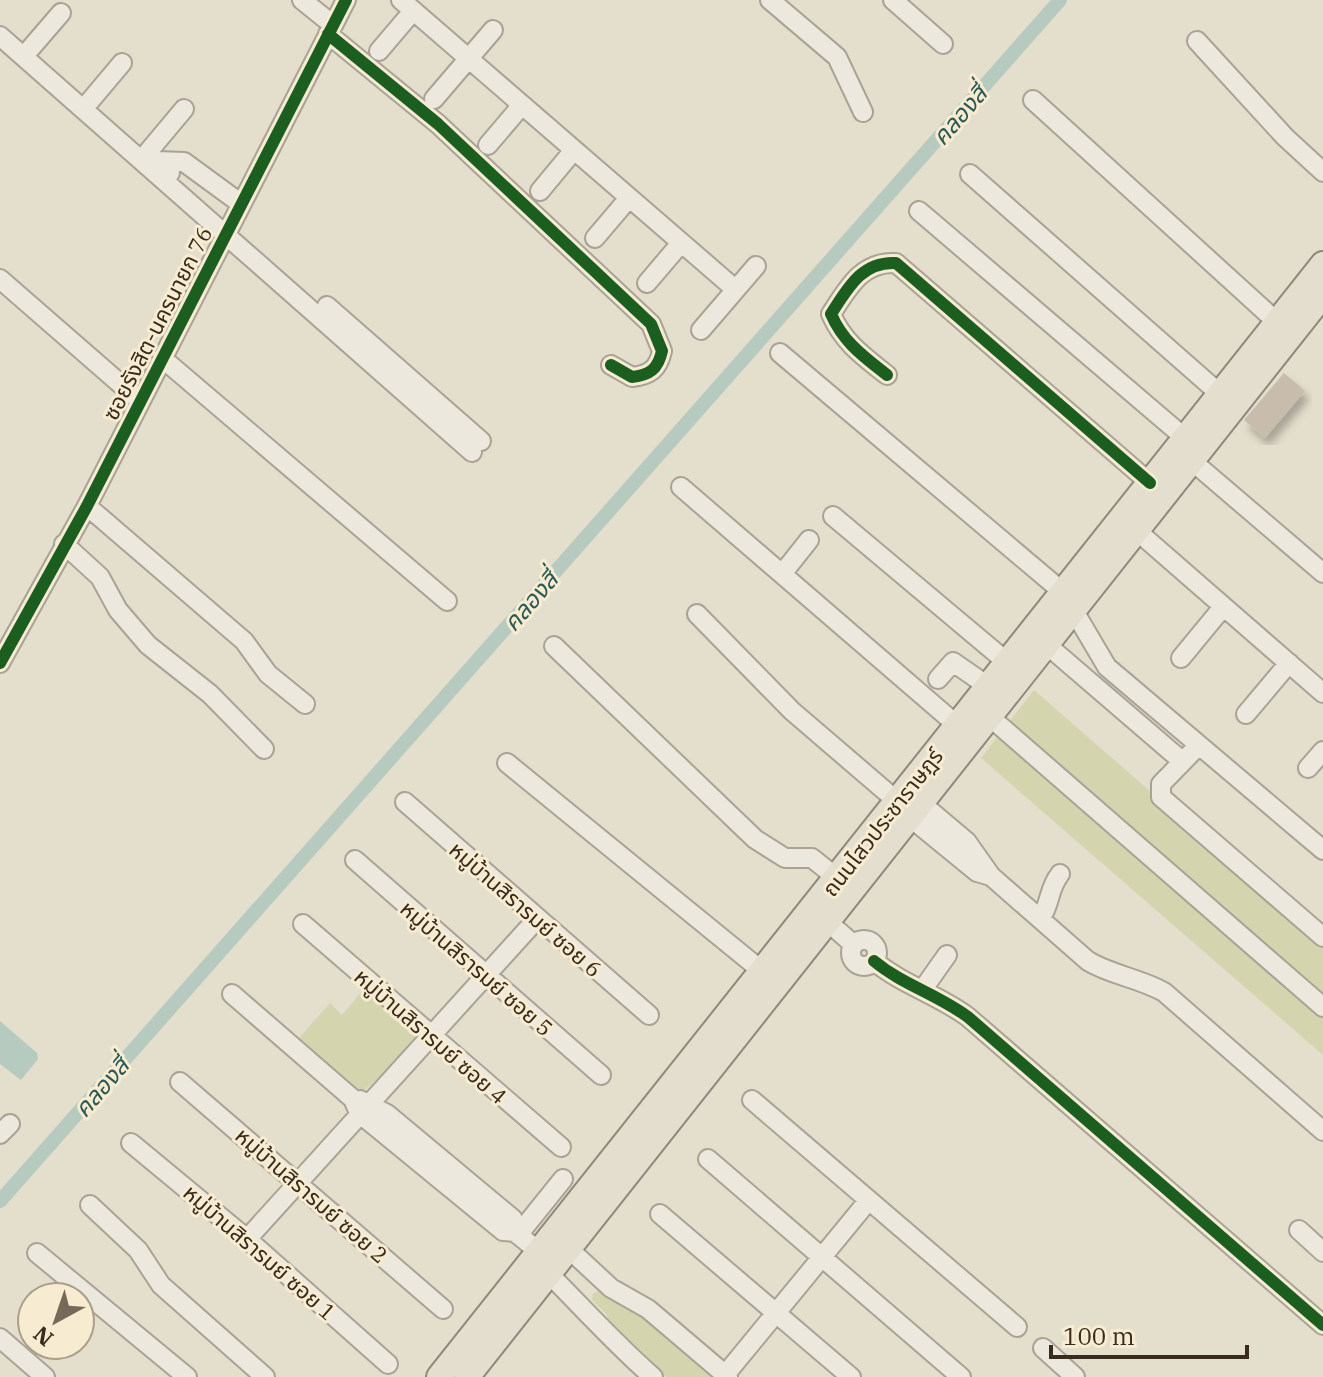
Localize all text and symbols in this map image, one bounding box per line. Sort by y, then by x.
water label: คลองสี่ [924,75,996,151]
street label: ซอยรังสิต-นครนายก 76 [96,221,218,425]
water label: คลองสี่ [495,561,567,637]
street label: ถนนไสวประชาราษฎร์ [815,741,950,902]
street label: หมู่บ้านสิรารมย์ ซอย 6 [444,835,608,983]
street label: หมู่บ้านสิรารมย์ ซอย 5 [395,894,559,1042]
street label: หมู่บ้านสิรารมย์ ซอย 4 [349,962,513,1110]
water label: คลองสี่ [66,1047,138,1123]
street label: หมู่บ้านสิรารมย์ ซอย 2 [230,1121,394,1269]
street label: หมู่บ้านสิรารมย์ ซอย 1 [178,1178,342,1326]
north arrow [16,1281,96,1361]
scale bar [1051,1309,1247,1359]
text: N [27,1320,59,1353]
text: 100 m [1063,1320,1135,1352]

